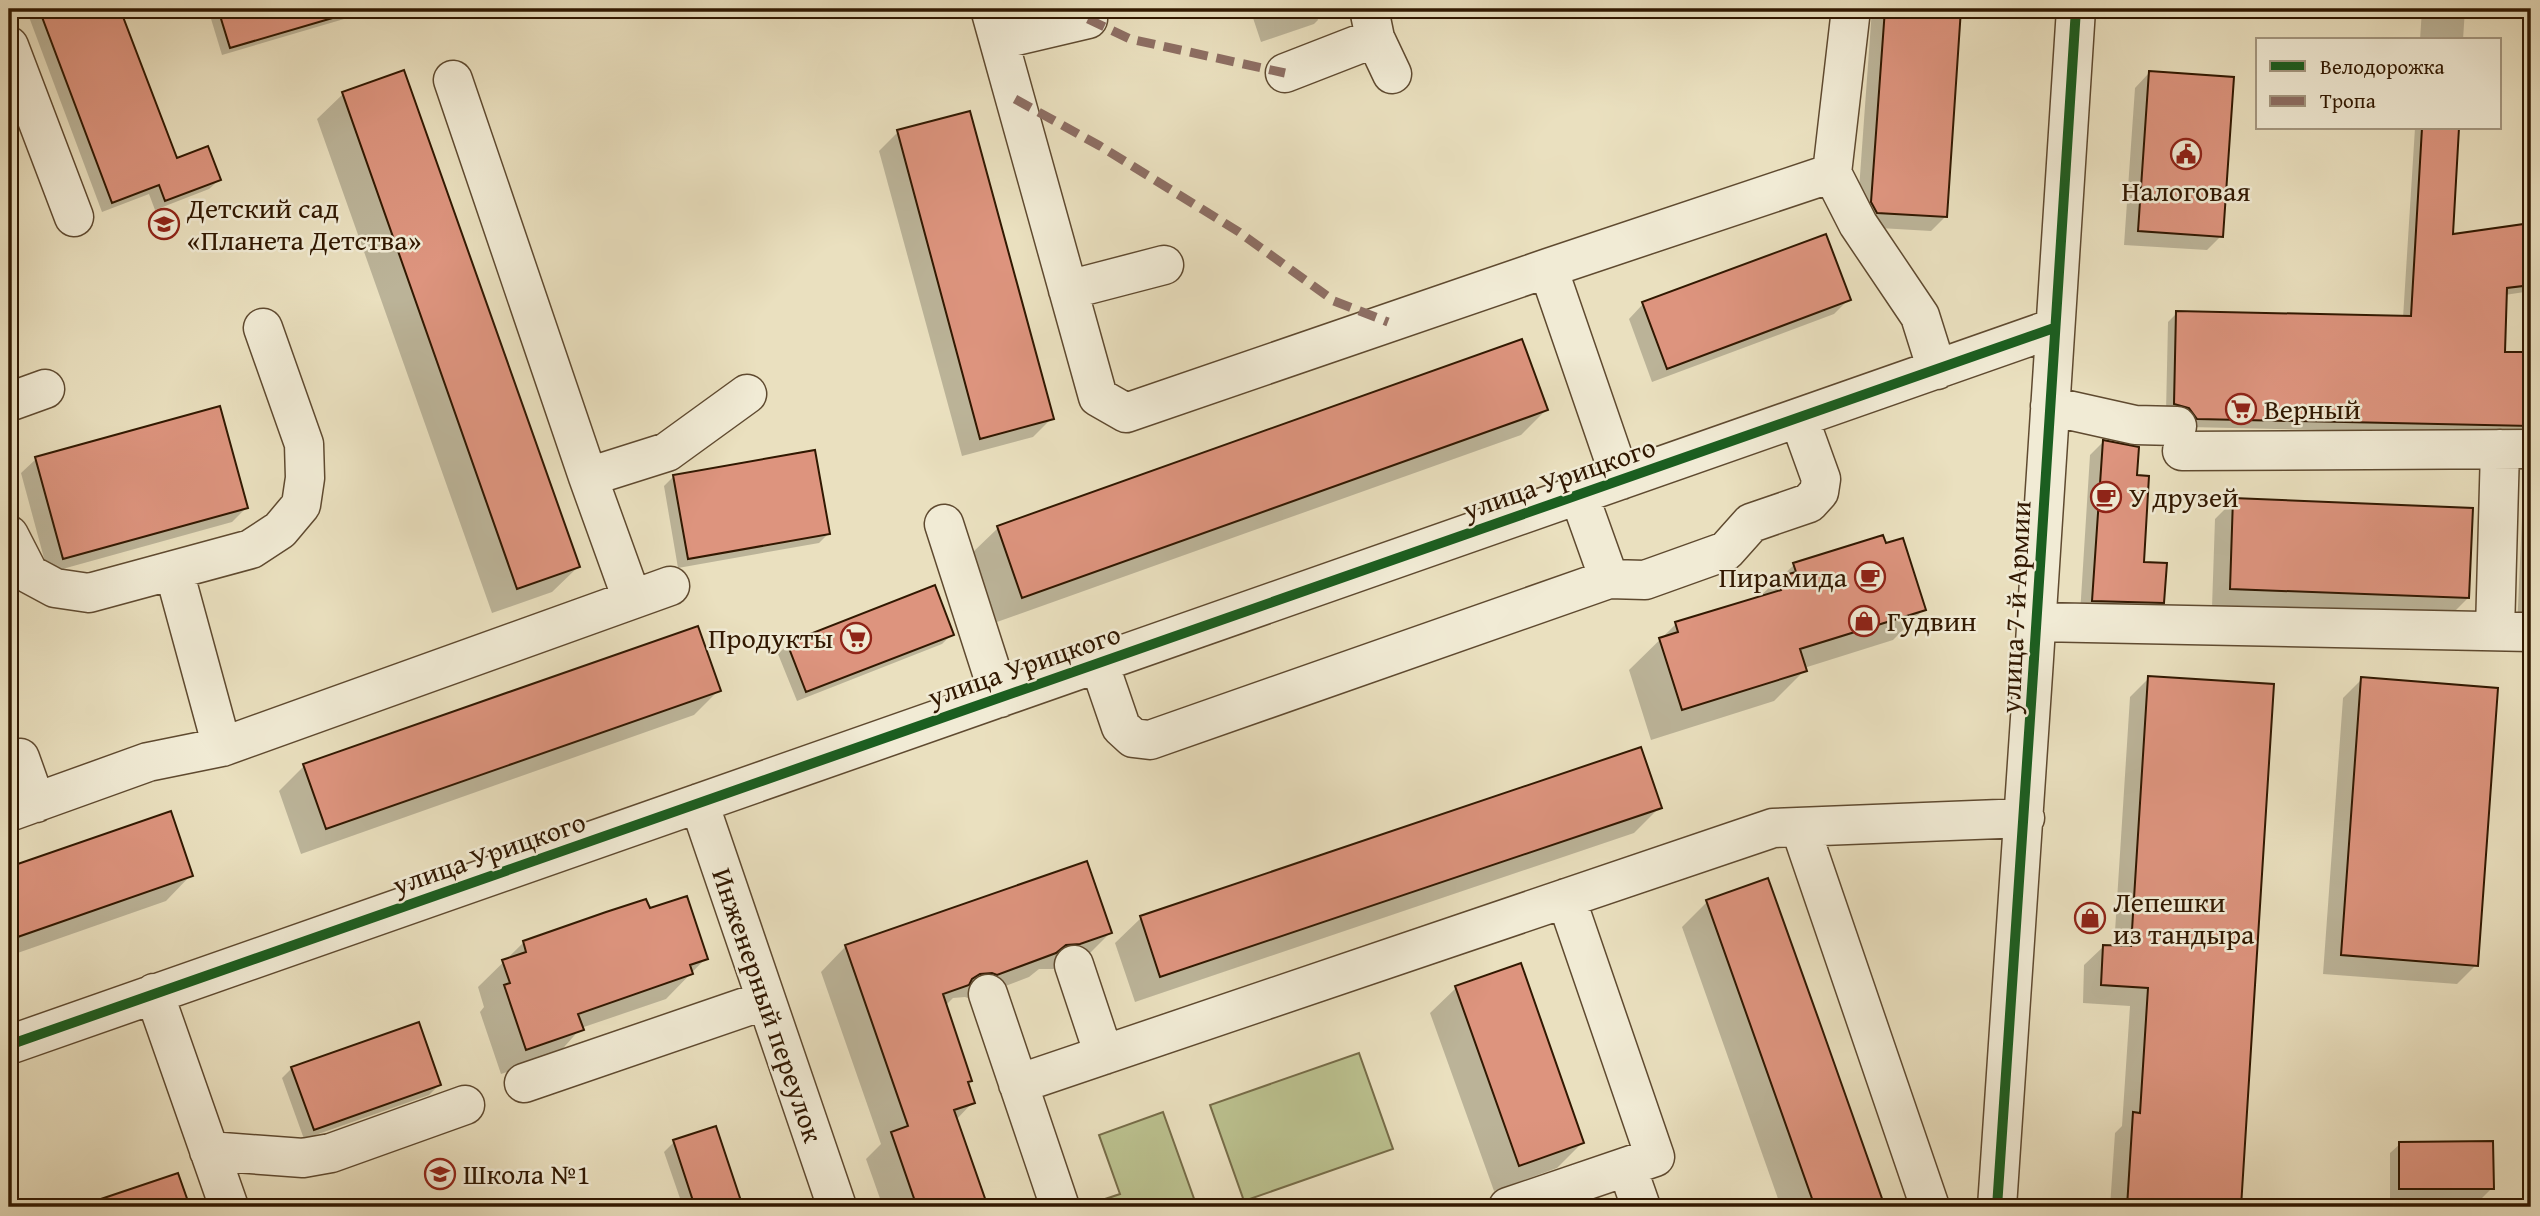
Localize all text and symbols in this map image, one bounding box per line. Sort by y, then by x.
legend [2256,38,2502,130]
text: Велодорожка [2320,51,2445,82]
text: Тропа [2320,85,2376,116]
public building icon: Налоговая [2169,137,2203,171]
place label: Налоговая [2122,170,2250,211]
place label: Детский сад «Планета Детства» [186,187,421,260]
school or university icon: Детский сад «Планета Детства» [147,207,181,241]
place label: Верный [2264,388,2361,429]
supermarket icon: Верный [2224,392,2258,426]
street label: улица Урицкого [1456,425,1661,530]
place label: У друзей [2129,476,2239,517]
cafe icon: У друзей [2089,480,2123,514]
street label: улица 7-й Армии [1988,500,2041,715]
place label: Пирамида [1719,556,1848,597]
cafe icon: Пирамида [1853,560,1887,594]
place label: Гудвин [1887,600,1977,641]
shop icon: Гудвин [1847,604,1881,638]
street label: улица Урицкого [921,612,1126,717]
place label: Продукты [708,617,833,658]
supermarket icon: Продукты [839,621,873,655]
street label: улица Урицкого [386,800,591,905]
street label: Инженерный переулок [702,862,835,1148]
place label: Лепешки из тандыра [2113,881,2255,954]
shop icon: Лепешки из тандыра [2073,901,2107,935]
place label: Школа №1 [463,1153,590,1194]
school or university icon: Школа №1 [423,1157,457,1191]

